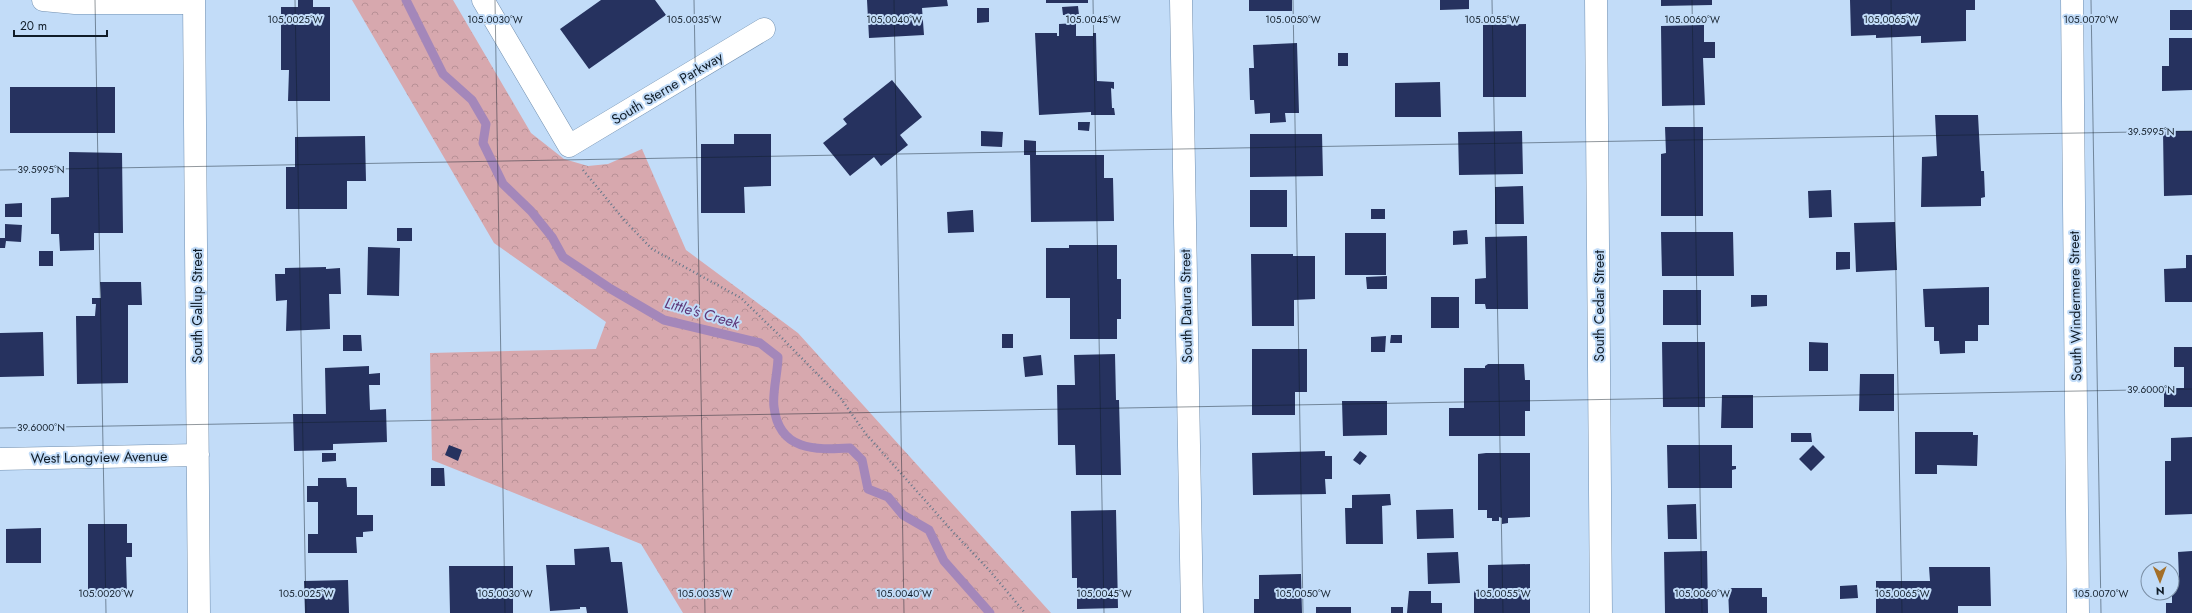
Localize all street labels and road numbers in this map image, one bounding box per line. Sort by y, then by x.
street label: South Sterne Parkway [607,46,727,129]
street label: South Windermere Street [2064,230,2086,381]
street label: South Gallup Street [187,248,207,363]
street label: South Datura Street [1175,248,1197,363]
street label: South Cedar Street [1589,250,1609,362]
street label: West Longview Avenue [31,446,167,468]

